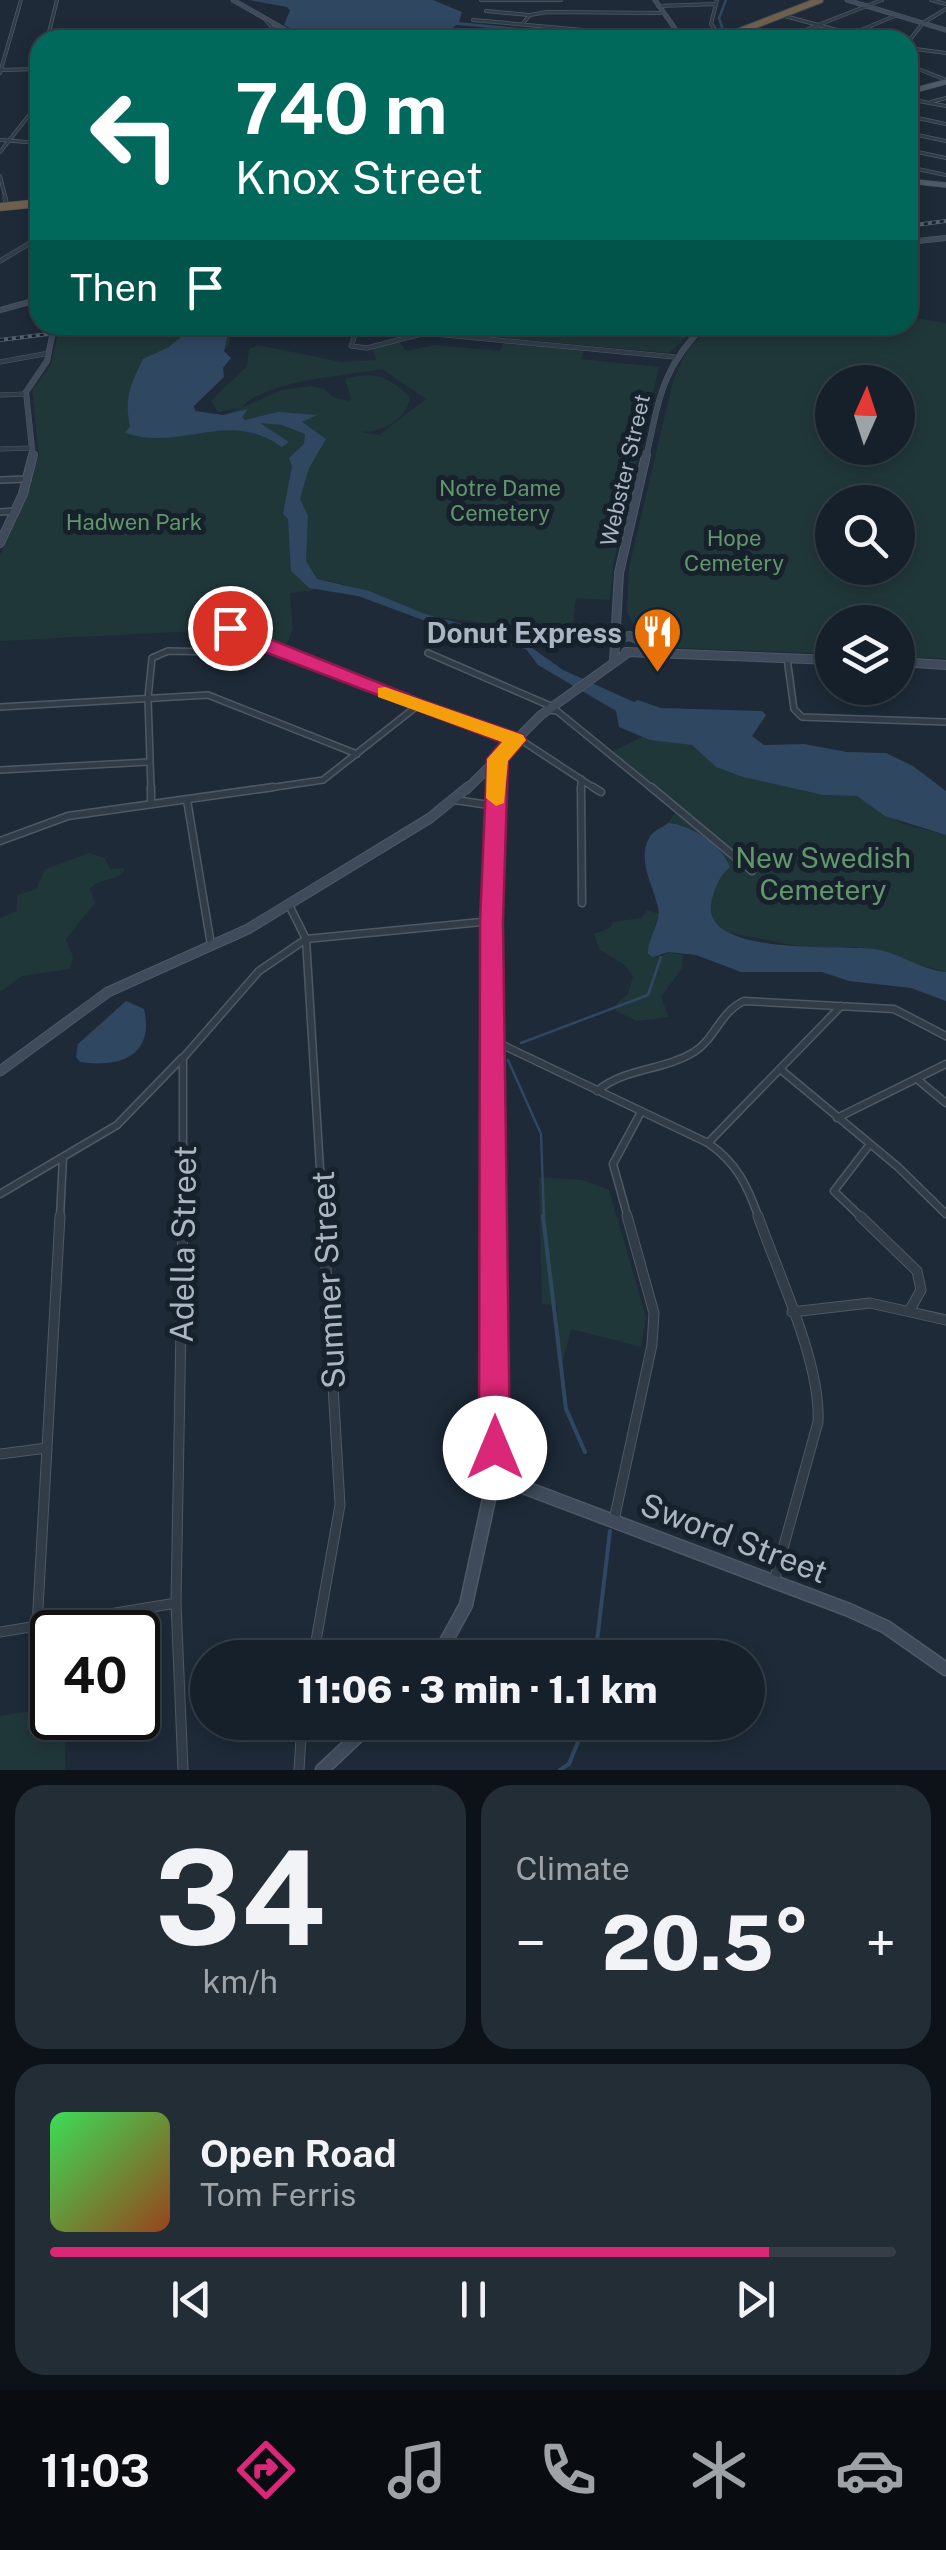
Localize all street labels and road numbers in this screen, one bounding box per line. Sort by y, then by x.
street label: Webster Street [595,391,655,549]
street label: Adella Street [163,1145,203,1343]
street label: Sumner Street [304,1170,352,1390]
street label: Sword Street [635,1485,833,1591]

